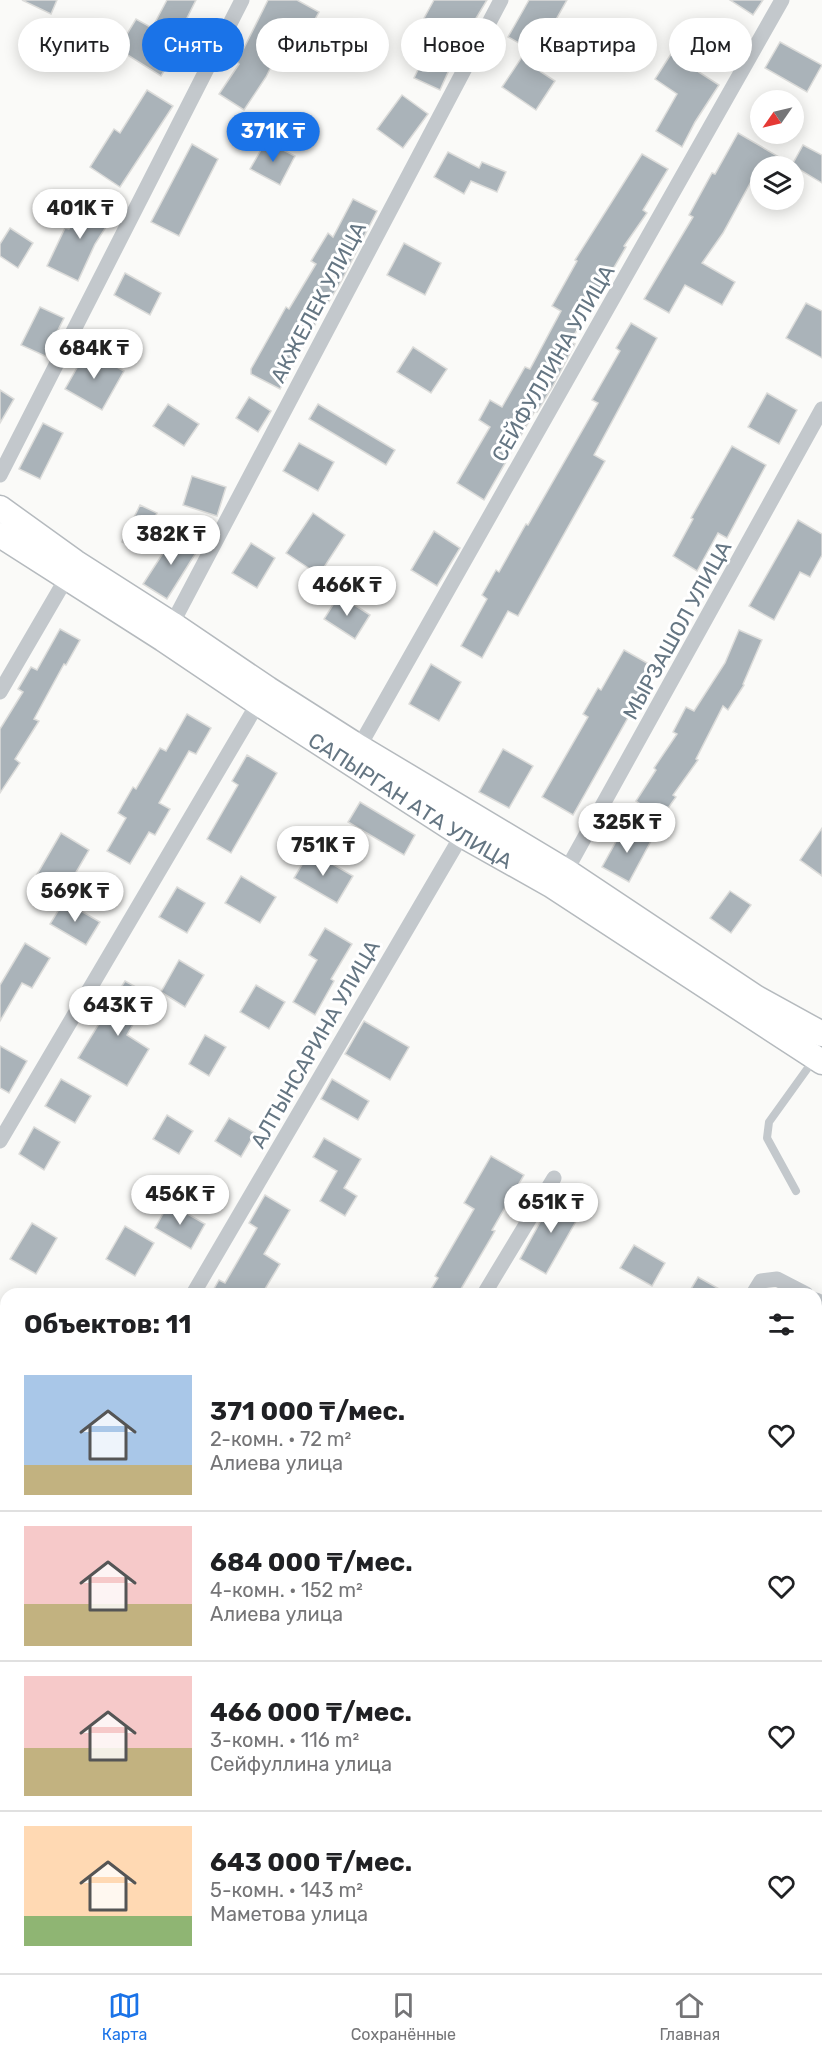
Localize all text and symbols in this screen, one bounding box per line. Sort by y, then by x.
chip: Купить [18,18,130,72]
chip: Снять [142,18,244,72]
chip: Фильтры [256,18,389,72]
chip: Новое [401,18,506,72]
chip: Квартира [518,18,657,72]
chip: Дом [669,18,752,72]
north arrow [750,90,804,144]
map controls [750,90,804,210]
pin: 371K ₸ [224,112,322,163]
text: 371K ₸ [241,119,305,143]
button: layers [750,156,804,210]
pin: 401K ₸ [31,189,129,240]
text: 401K ₸ [46,196,114,220]
street label: АКЖЕЛЕК УЛИЦА [265,217,371,387]
street label: СЕЙФУЛЛИНА УЛИЦА [486,260,620,466]
pin: 684K ₸ [45,329,143,380]
text: 684K ₸ [59,336,129,360]
pin: 382K ₸ [122,515,220,566]
text: 382K ₸ [136,522,206,546]
street label: МЫРЗАШОЛ УЛИЦА [618,536,736,724]
pin: 466K ₸ [298,566,396,617]
text: 466K ₸ [312,573,382,597]
street label: САПЫРГАН АТА УЛИЦА [304,727,517,873]
pin: 325K ₸ [578,803,676,854]
text: 325K ₸ [592,810,662,834]
pin: 751K ₸ [274,826,372,877]
text: 751K ₸ [291,833,355,857]
pin: 569K ₸ [26,872,124,923]
text: 569K ₸ [41,879,109,903]
street label: АЛТЫНСАРИНА УЛИЦА [245,935,385,1153]
pin: 643K ₸ [69,986,167,1037]
text: 643K ₸ [83,993,153,1017]
pin: 456K ₸ [131,1175,229,1226]
text: 456K ₸ [145,1182,215,1206]
pin: 651K ₸ [502,1183,600,1234]
text: 651K ₸ [518,1190,584,1214]
icon: filters [765,1308,798,1341]
text: Объектов: 11 [24,1309,191,1340]
text: 371 000 ₸/мес. [210,1396,405,1427]
icon: home [72,1399,144,1471]
icon: heart [765,1419,798,1452]
text: 2-комн. · 72 m² [210,1427,351,1451]
text: Алиева улица [210,1451,343,1475]
text: 684 000 ₸/мес. [210,1547,413,1578]
icon: home [72,1550,144,1622]
icon: heart [765,1570,798,1603]
text: 4-комн. · 152 m² [210,1578,363,1602]
text: Алиева улица [210,1602,343,1626]
text: 466 000 ₸/мес. [210,1697,412,1728]
icon: home [72,1700,144,1772]
icon: heart [765,1720,798,1753]
text: 3-комн. · 116 m² [210,1728,359,1752]
text: Сейфуллина улица [210,1752,392,1776]
text: 643 000 ₸/мес. [210,1847,412,1878]
icon: home [72,1850,144,1922]
icon: heart [765,1870,798,1903]
text: 5-комн. · 143 m² [210,1878,363,1902]
text: Маметова улица [210,1902,368,1926]
tab: Карта [102,1989,147,2044]
tab: Сохранённые [351,1989,456,2044]
tab: Главная [659,1989,720,2044]

